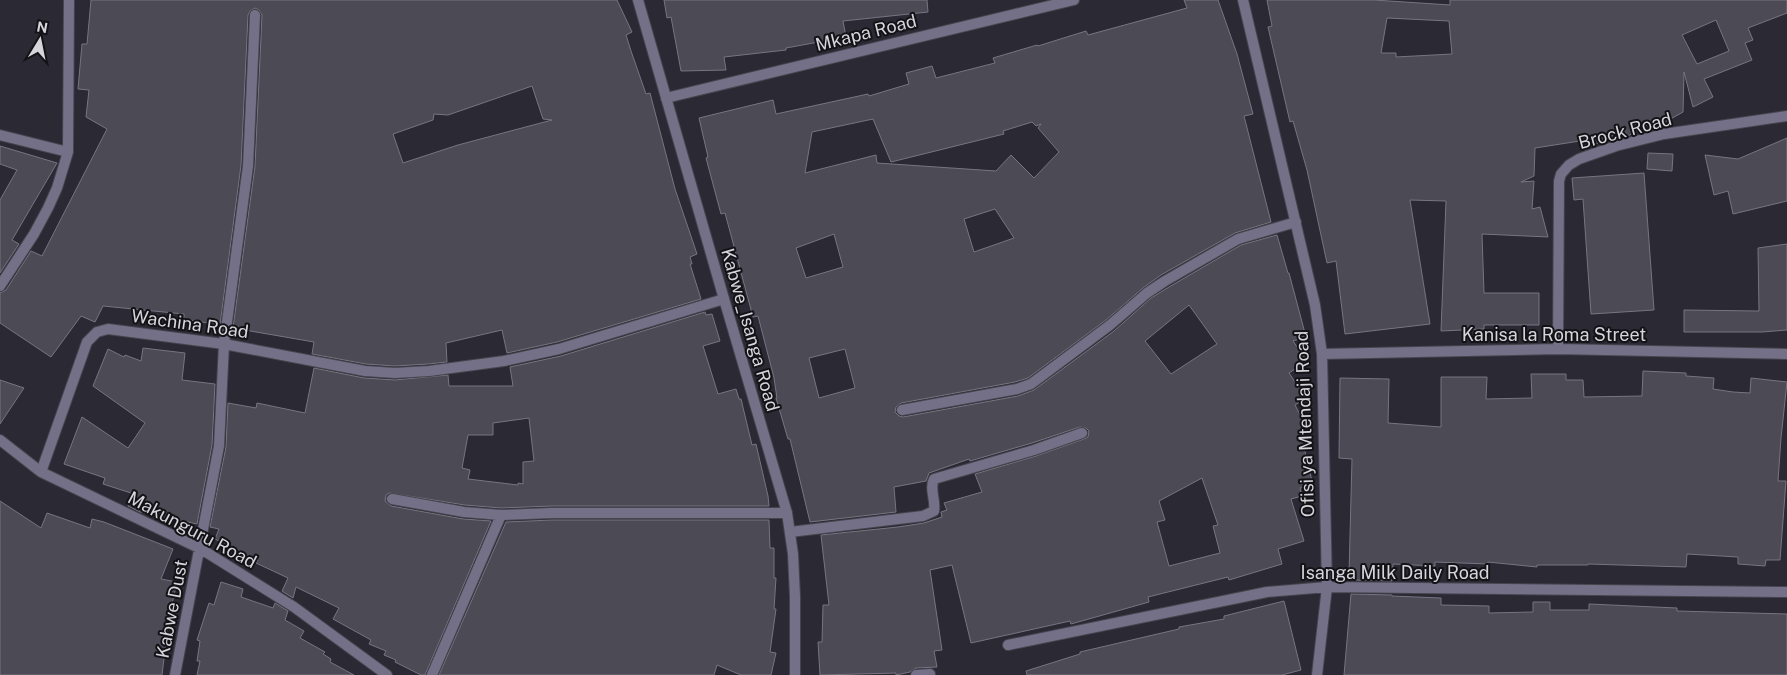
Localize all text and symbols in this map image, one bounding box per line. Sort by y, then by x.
street label: Mkapa Road [813,10,919,55]
north arrow [15,15,65,65]
text: N [35,18,49,36]
street label: Brock Road [1576,108,1674,153]
street label: Kabwe_Isanga Road [717,246,784,414]
street label: Wachina Road [130,305,250,342]
street label: Kanisa la Roma Street [1462,324,1646,345]
street label: Ofisi ya Mtendaji Road [1291,330,1318,518]
street label: Makunguru Road [124,487,260,572]
street label: Kabwe Dust [152,558,191,660]
street label: Isanga Milk Daily Road [1301,562,1489,583]

